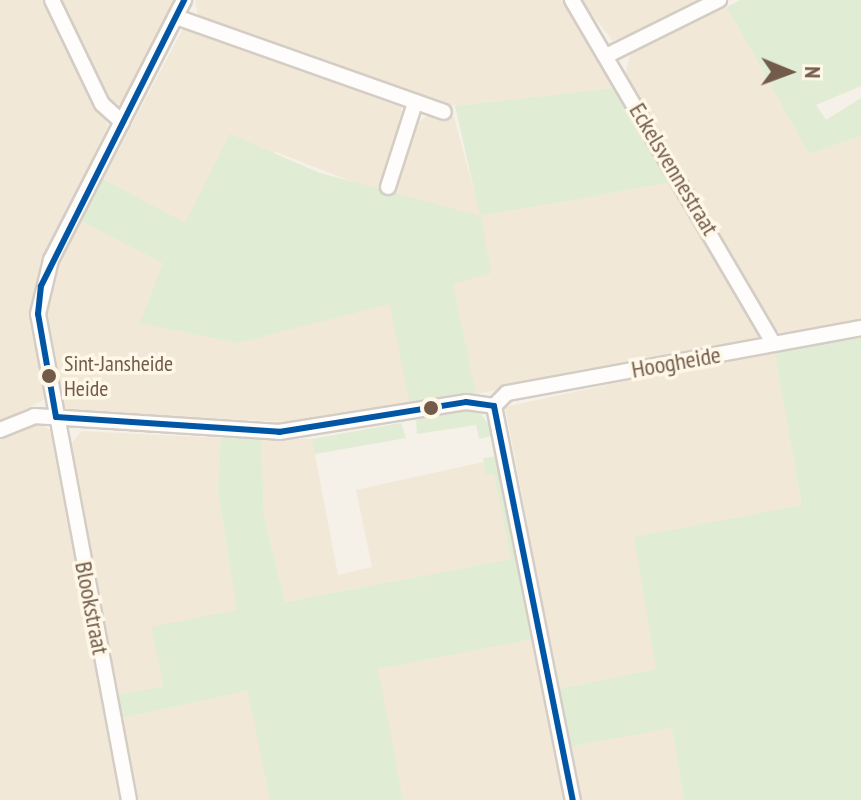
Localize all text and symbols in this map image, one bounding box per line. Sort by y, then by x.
north arrow [749,32,829,112]
text: N [799,66,827,79]
street label: Eckelsvennestraat [623,98,725,240]
street label: Hoogheide [629,340,723,384]
place label: Sint-Jansheide Heide [64,350,173,402]
marker: Sint-Jansheide Heide [41,368,57,384]
unlabelled marker [423,400,439,416]
street label: Blookstraat [69,559,115,657]

